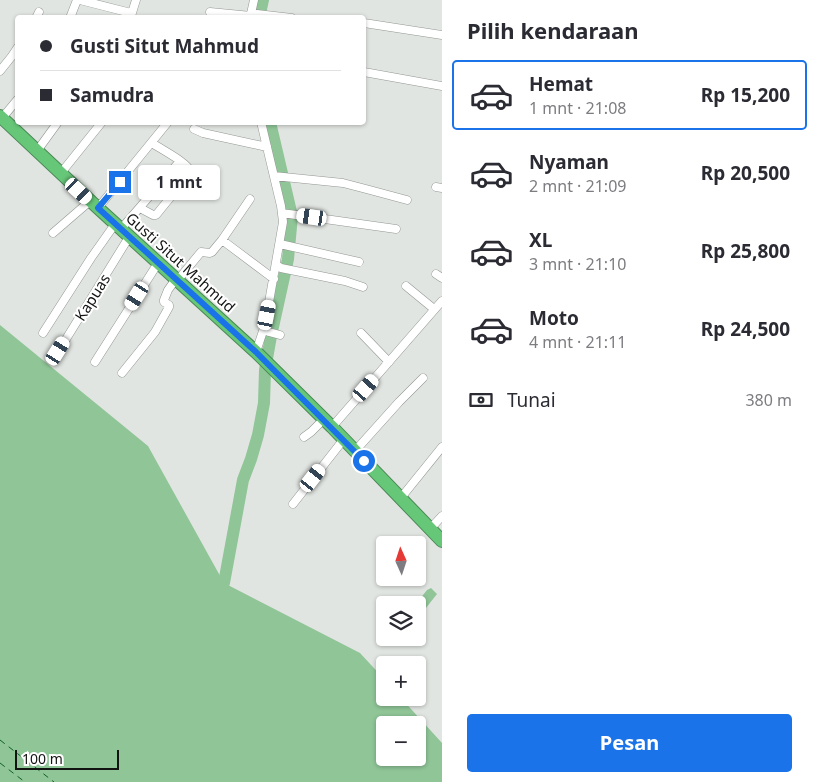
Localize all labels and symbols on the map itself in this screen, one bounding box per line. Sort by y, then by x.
callout: 1 mnt [138,164,220,200]
route end [109,171,131,193]
car [62,175,95,207]
car [296,207,327,227]
street label: Gusti Situt Mahmud [122,208,240,316]
street label: Kapuas [70,270,114,324]
car [122,279,151,313]
car [256,299,277,331]
car [43,334,72,368]
car [350,372,381,404]
route start [353,450,375,472]
car [297,462,328,494]
north arrow [376,536,426,586]
scale bar [15,747,119,770]

